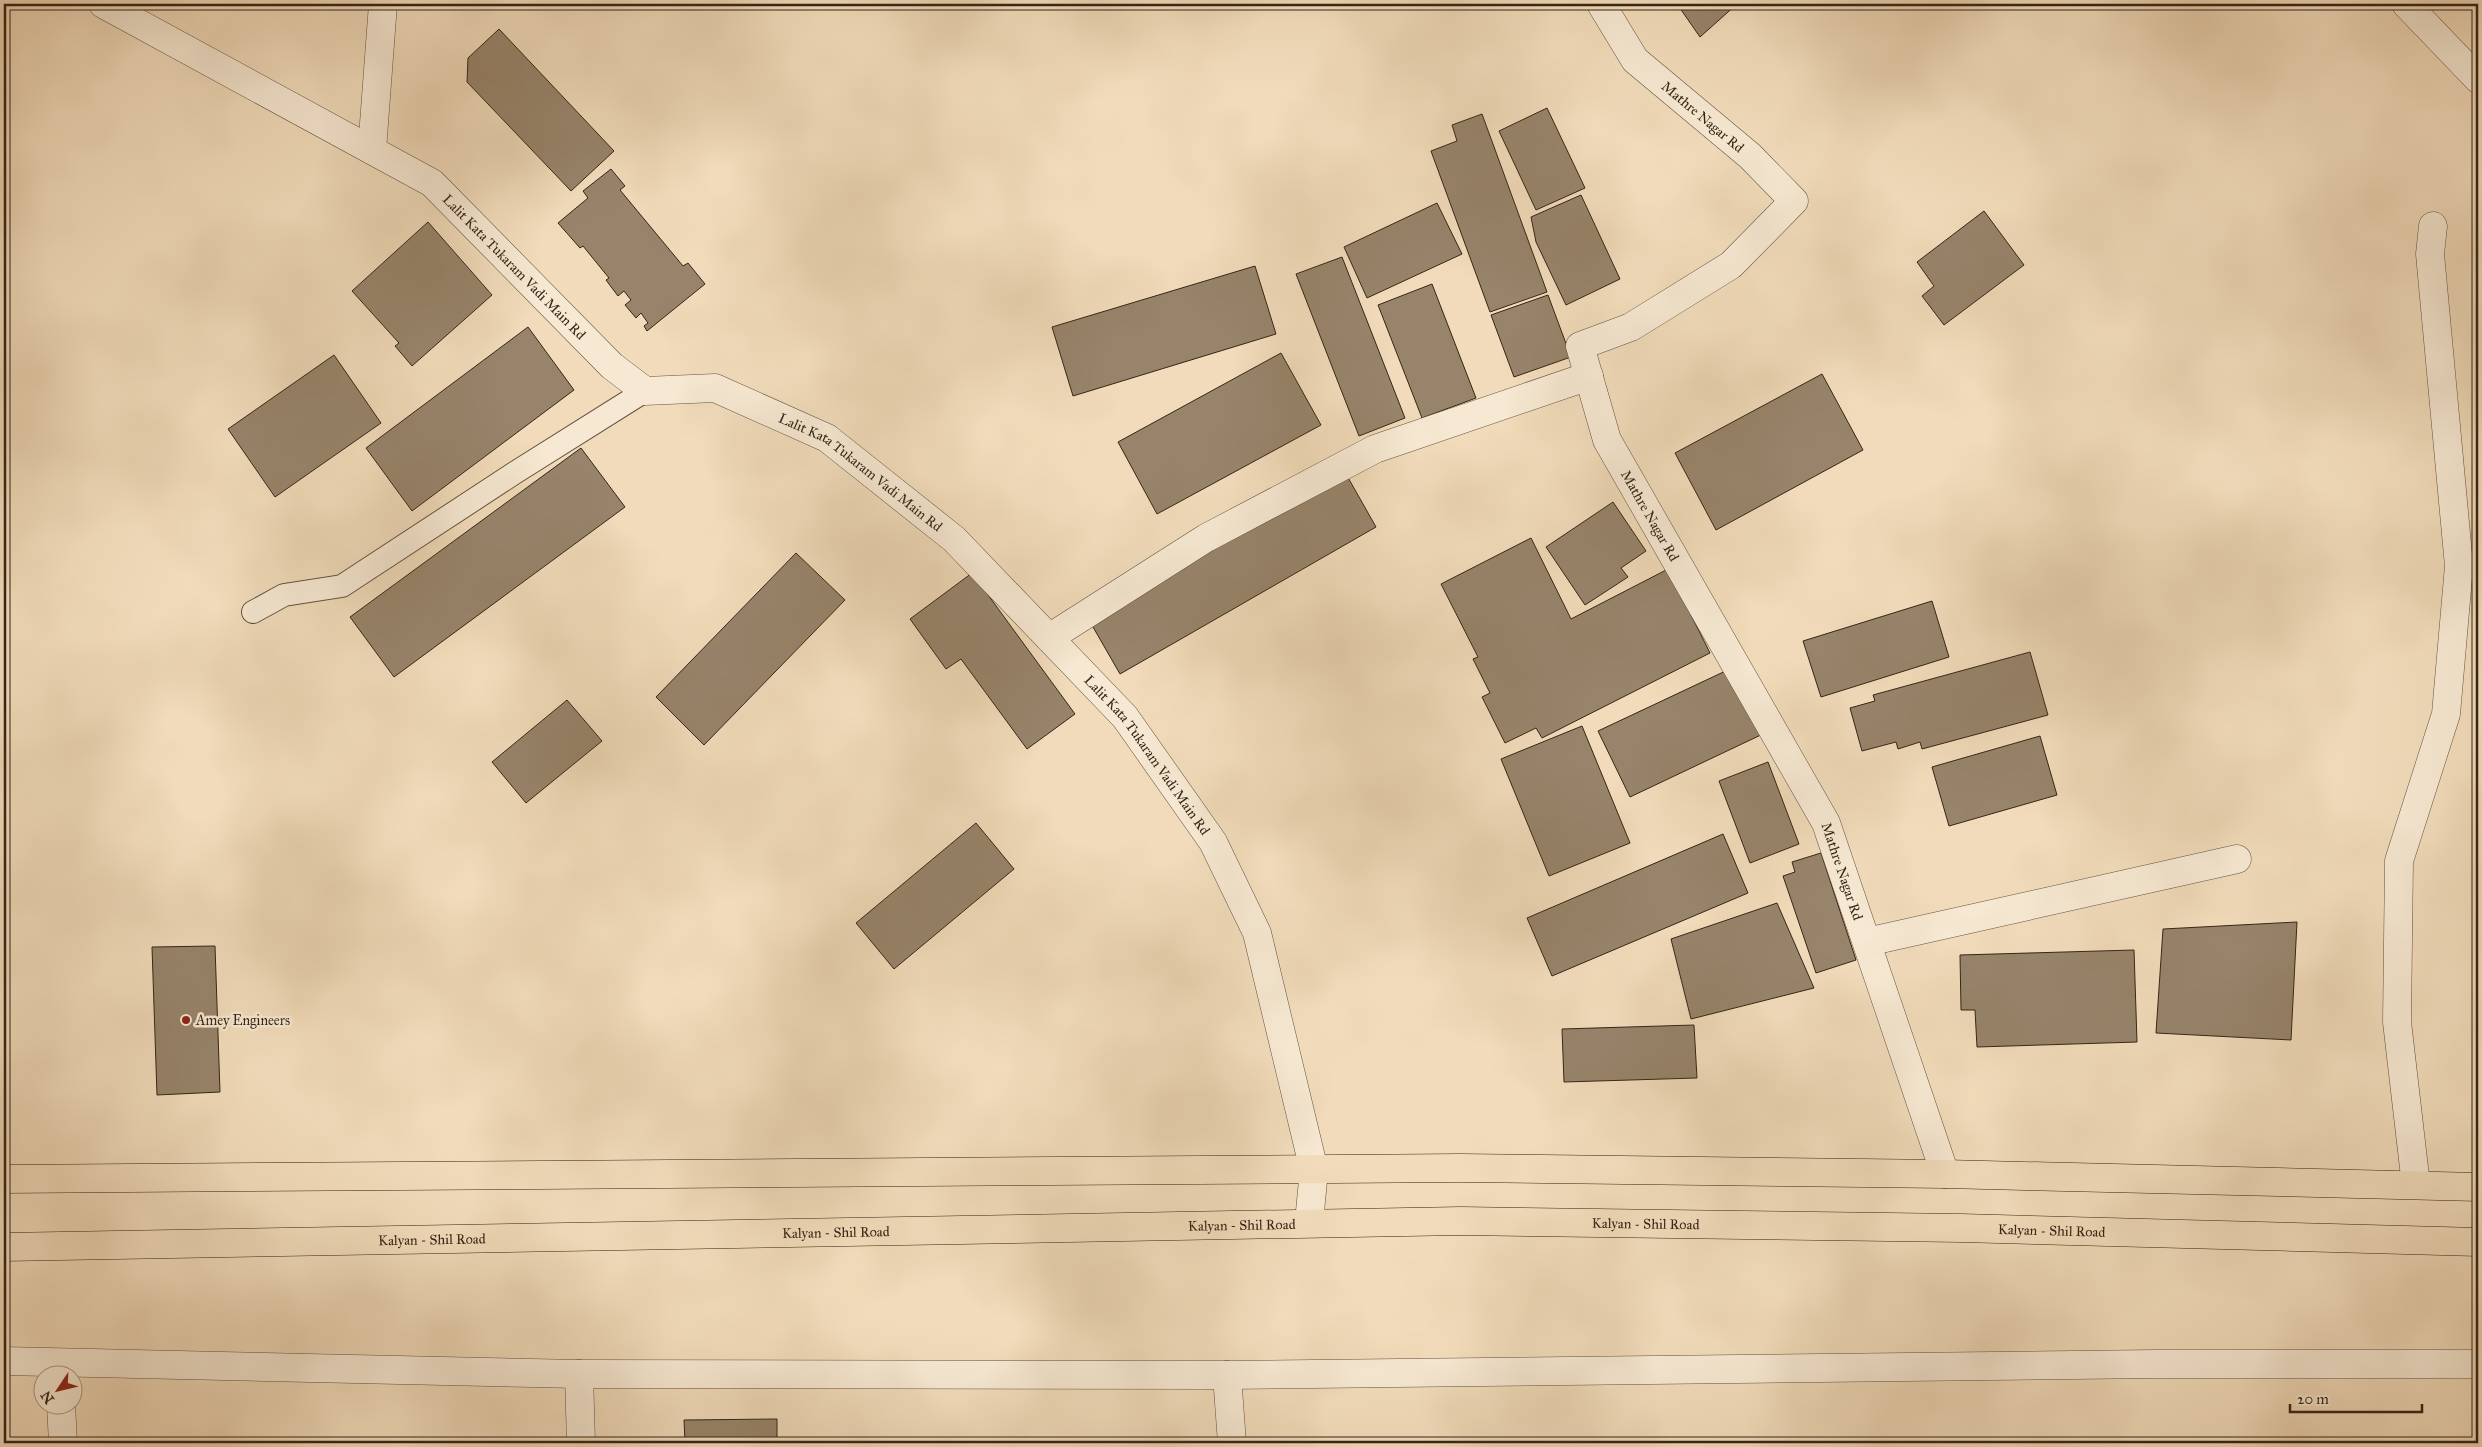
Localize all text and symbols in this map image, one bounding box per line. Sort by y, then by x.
street label: Mathre Nagar Rd [1658,78,1747,156]
street label: Lalit Kata Tukaram Vadi Main Rd [439,191,589,343]
street label: Lalit Kata Tukaram Vadi Main Rd [776,410,946,535]
street label: Mathre Nagar Rd [1617,467,1683,564]
street label: Lalit Kata Tukaram Vadi Main Rd [1080,672,1213,838]
street label: Mathre Nagar Rd [1817,820,1866,922]
place label: Amey Engineers [195,1012,290,1029]
marker: Amey Engineers [180,1014,192,1026]
street label: Kalyan - Shil Road [1592,1215,1700,1233]
street label: Kalyan - Shil Road [1188,1216,1296,1235]
street label: Kalyan - Shil Road [1998,1221,2106,1241]
street label: Kalyan - Shil Road [782,1223,890,1242]
street label: Kalyan - Shil Road [378,1230,486,1249]
north arrow [32,1364,82,1414]
scale bar [2290,1382,2422,1414]
text: N [37,1387,58,1407]
text: 20 m [2297,1390,2329,1408]

